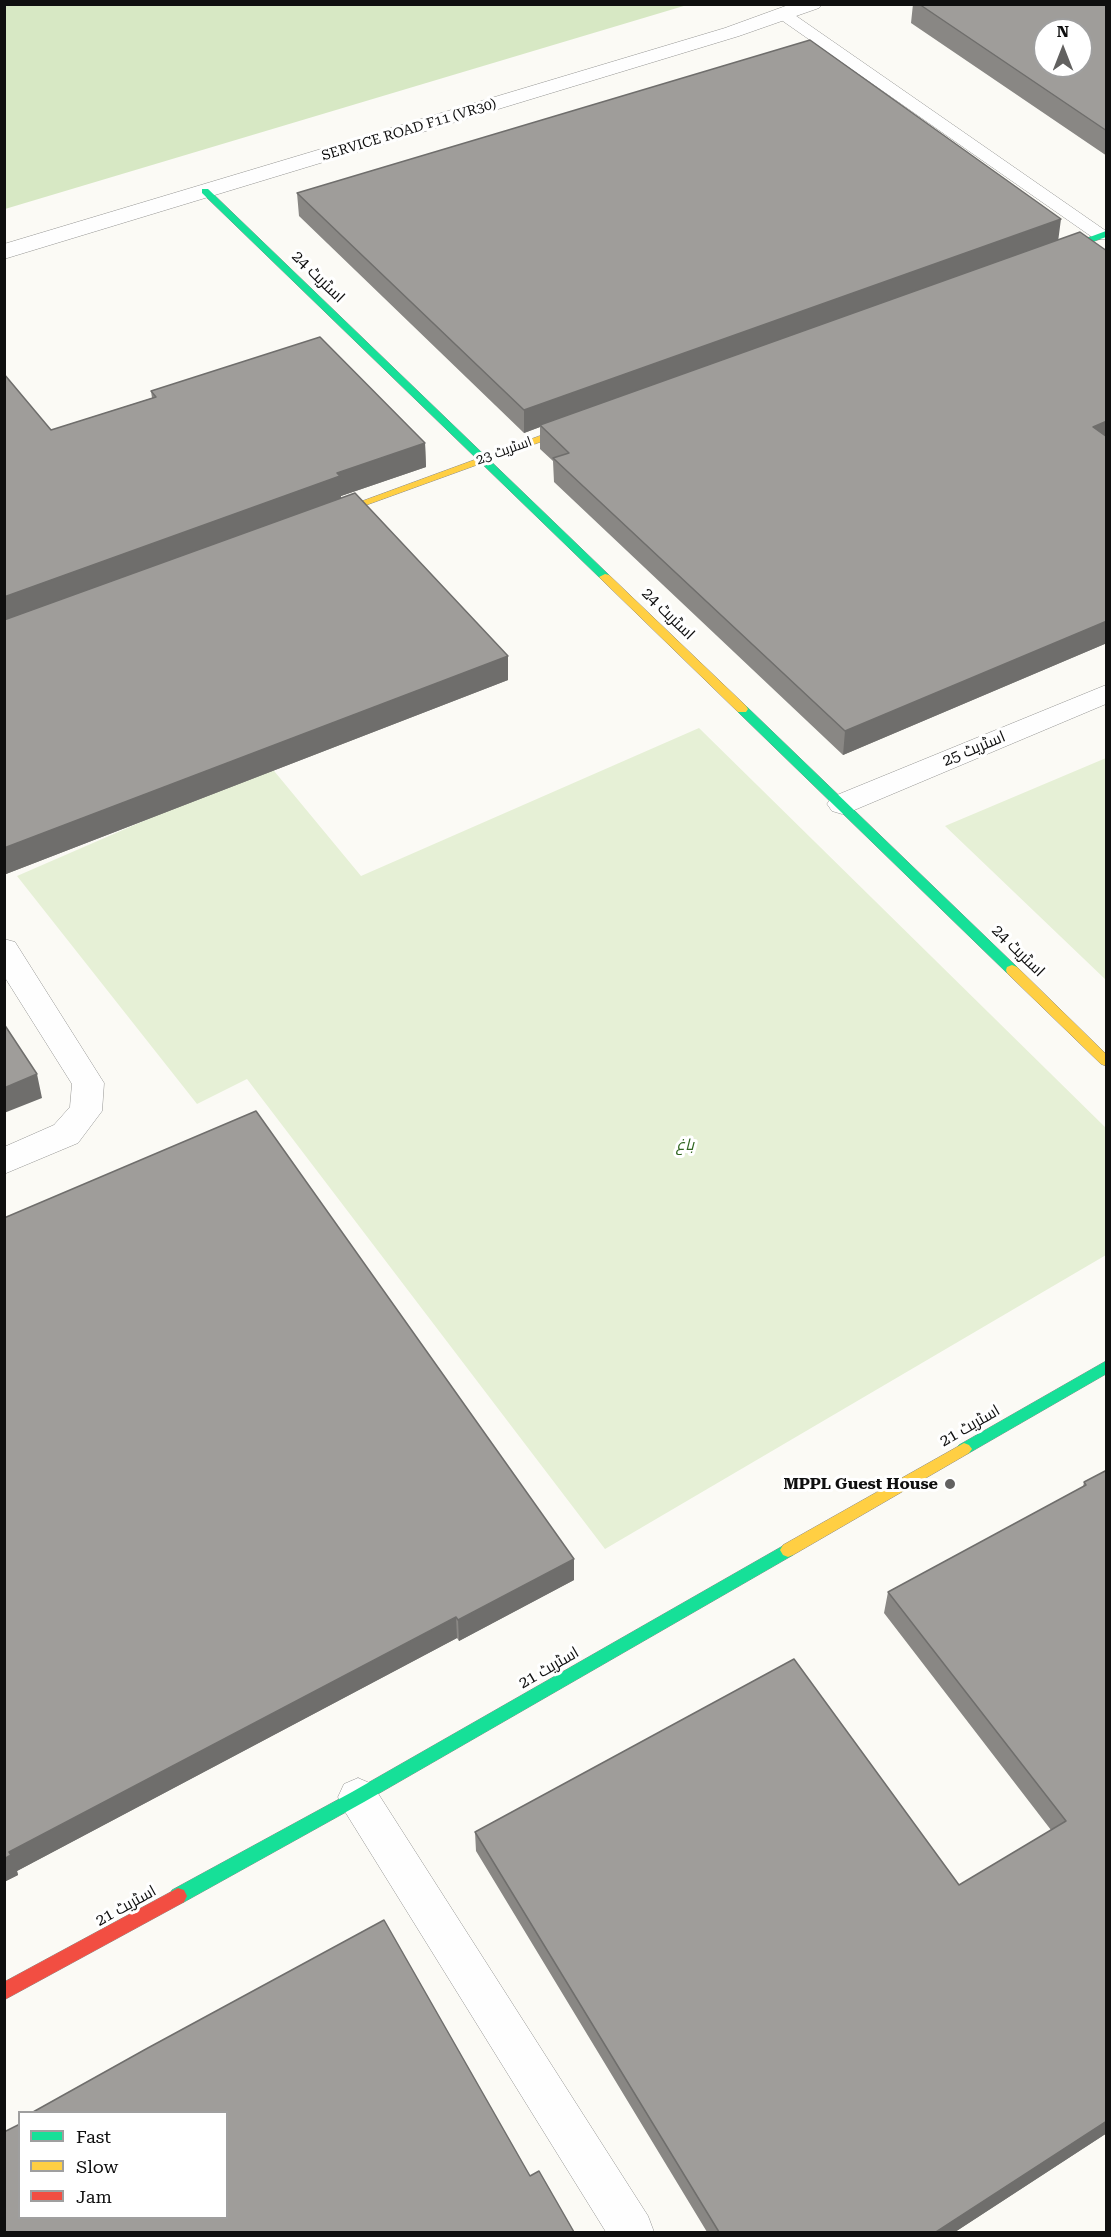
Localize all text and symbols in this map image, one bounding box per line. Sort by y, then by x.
north arrow [1033,18,1093,78]
text: N [1057,22,1069,41]
street label: SERVICE ROAD F11 (VR30) [320,95,498,165]
street label: اسٹریٹ 24 [287,247,349,307]
street label: اسٹریٹ 23 [474,433,534,469]
street label: اسٹریٹ 24 [637,584,699,644]
street label: اسٹریٹ 25 [940,727,1008,771]
street label: اسٹریٹ 24 [987,921,1049,981]
park label: باغ [676,1135,694,1155]
street label: اسٹریٹ 21 [936,1401,1004,1451]
place label: MPPL Guest House [783,1474,938,1494]
marker: MPPL Guest House [943,1477,957,1491]
street label: اسٹریٹ 21 [515,1643,583,1693]
street label: اسٹریٹ 21 [92,1882,160,1930]
legend [18,2111,228,2219]
text: Fast [76,2126,111,2147]
text: Slow [76,2156,118,2177]
text: Jam [76,2186,112,2207]

